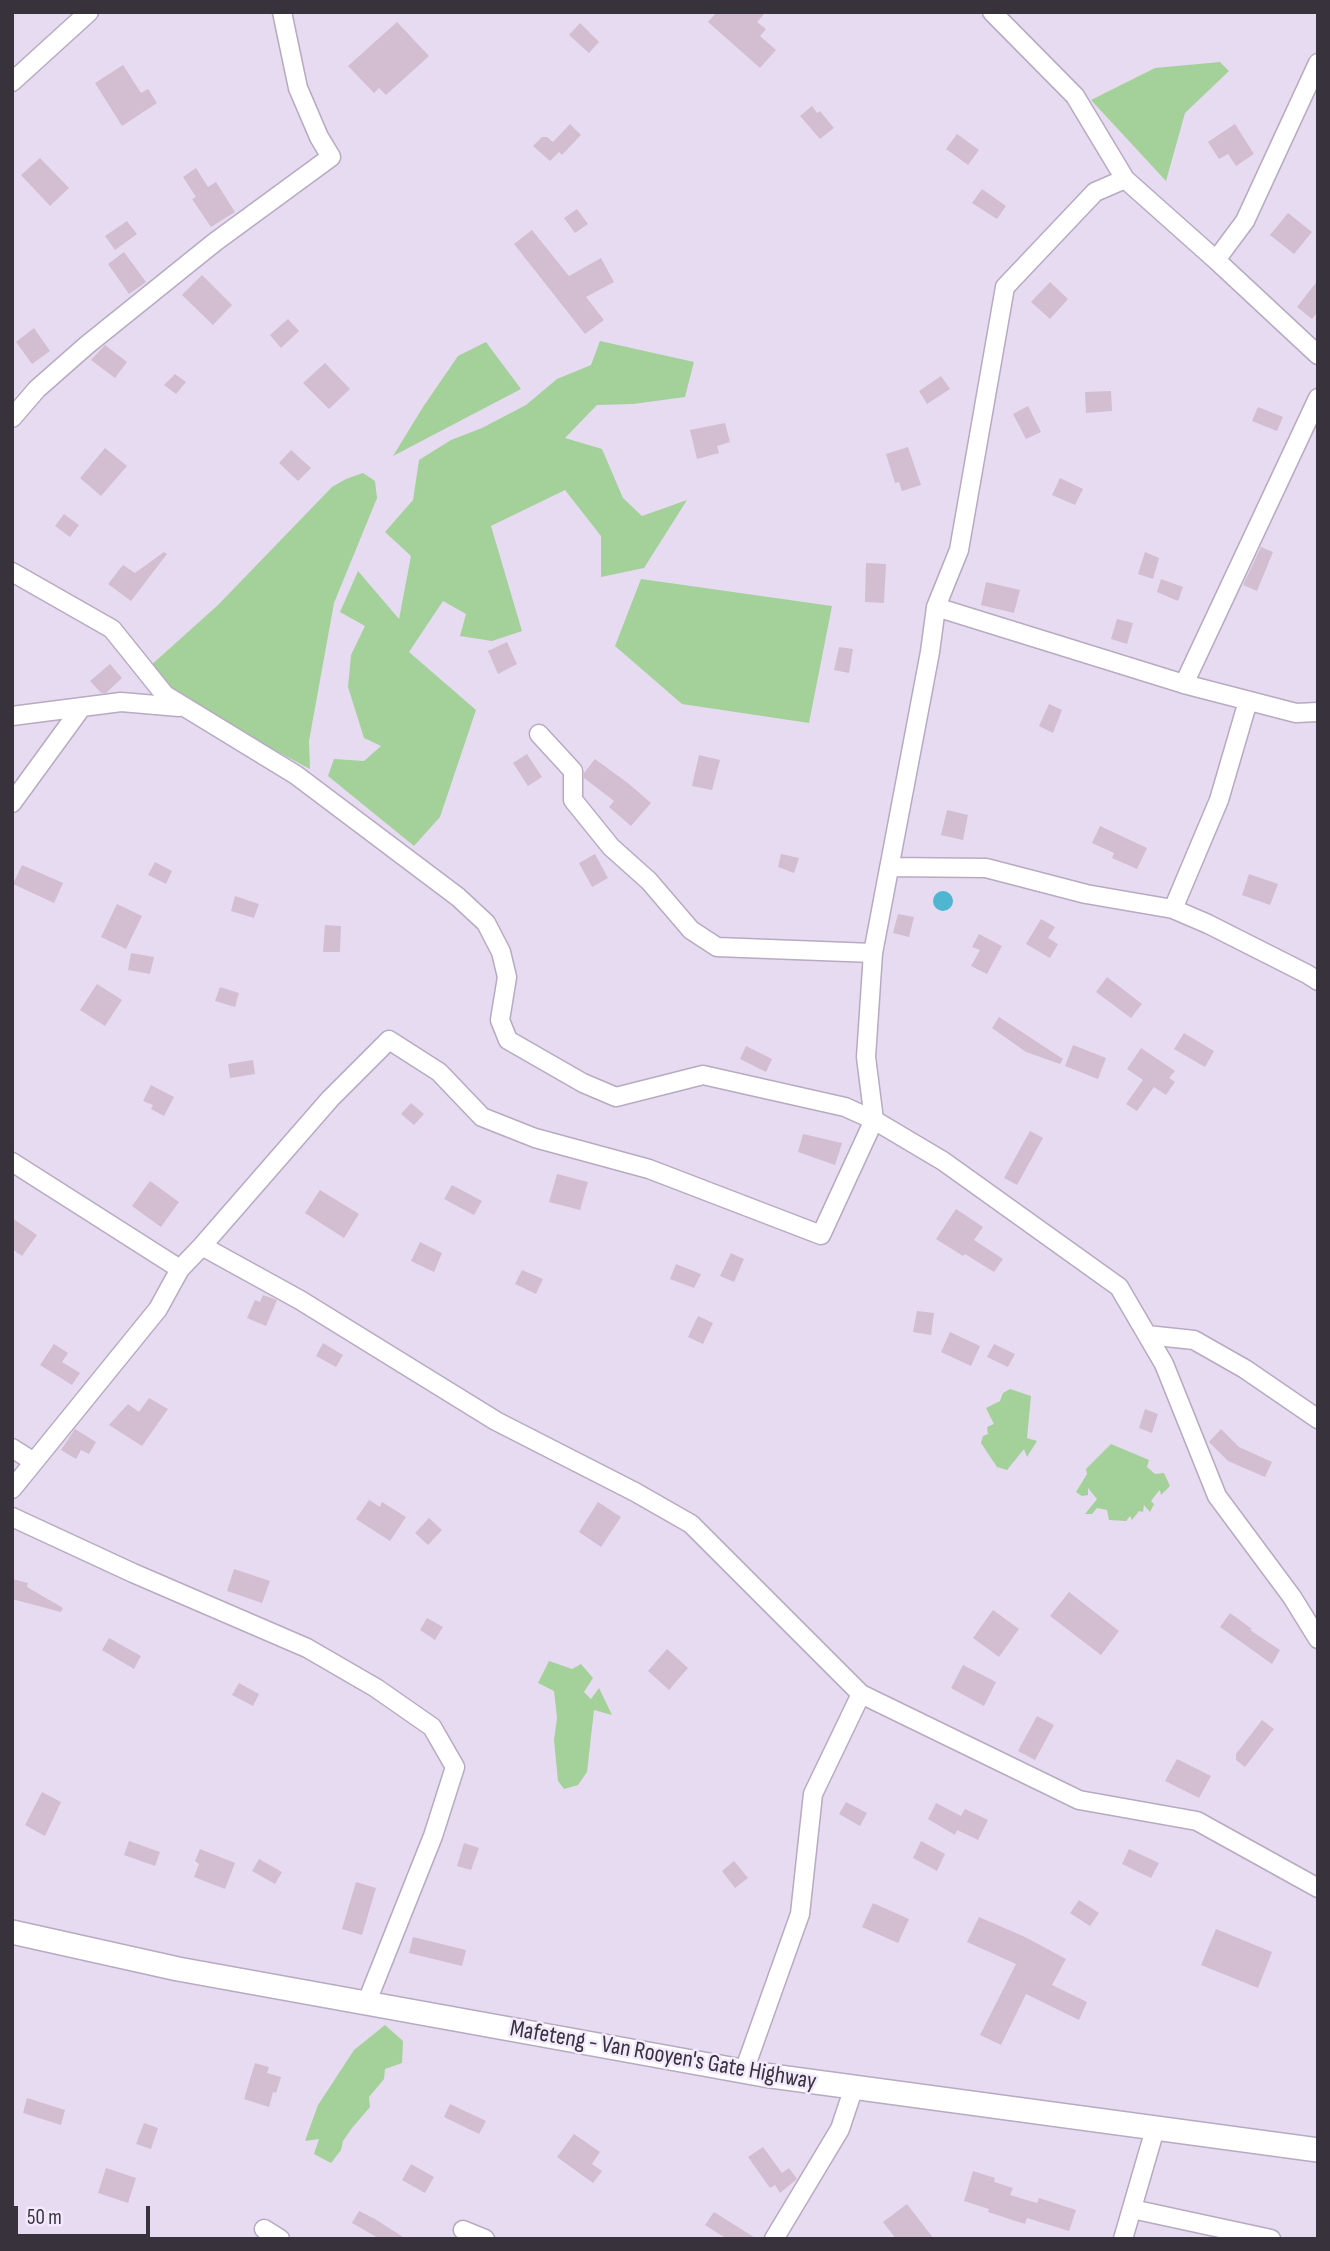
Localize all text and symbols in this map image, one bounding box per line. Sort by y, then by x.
street label: Mafeteng - Van Rooyen's Gate Highway [508,2015,818,2097]
scale bar [18,2192,154,2236]
text: 50 m [27,2205,62,2230]

